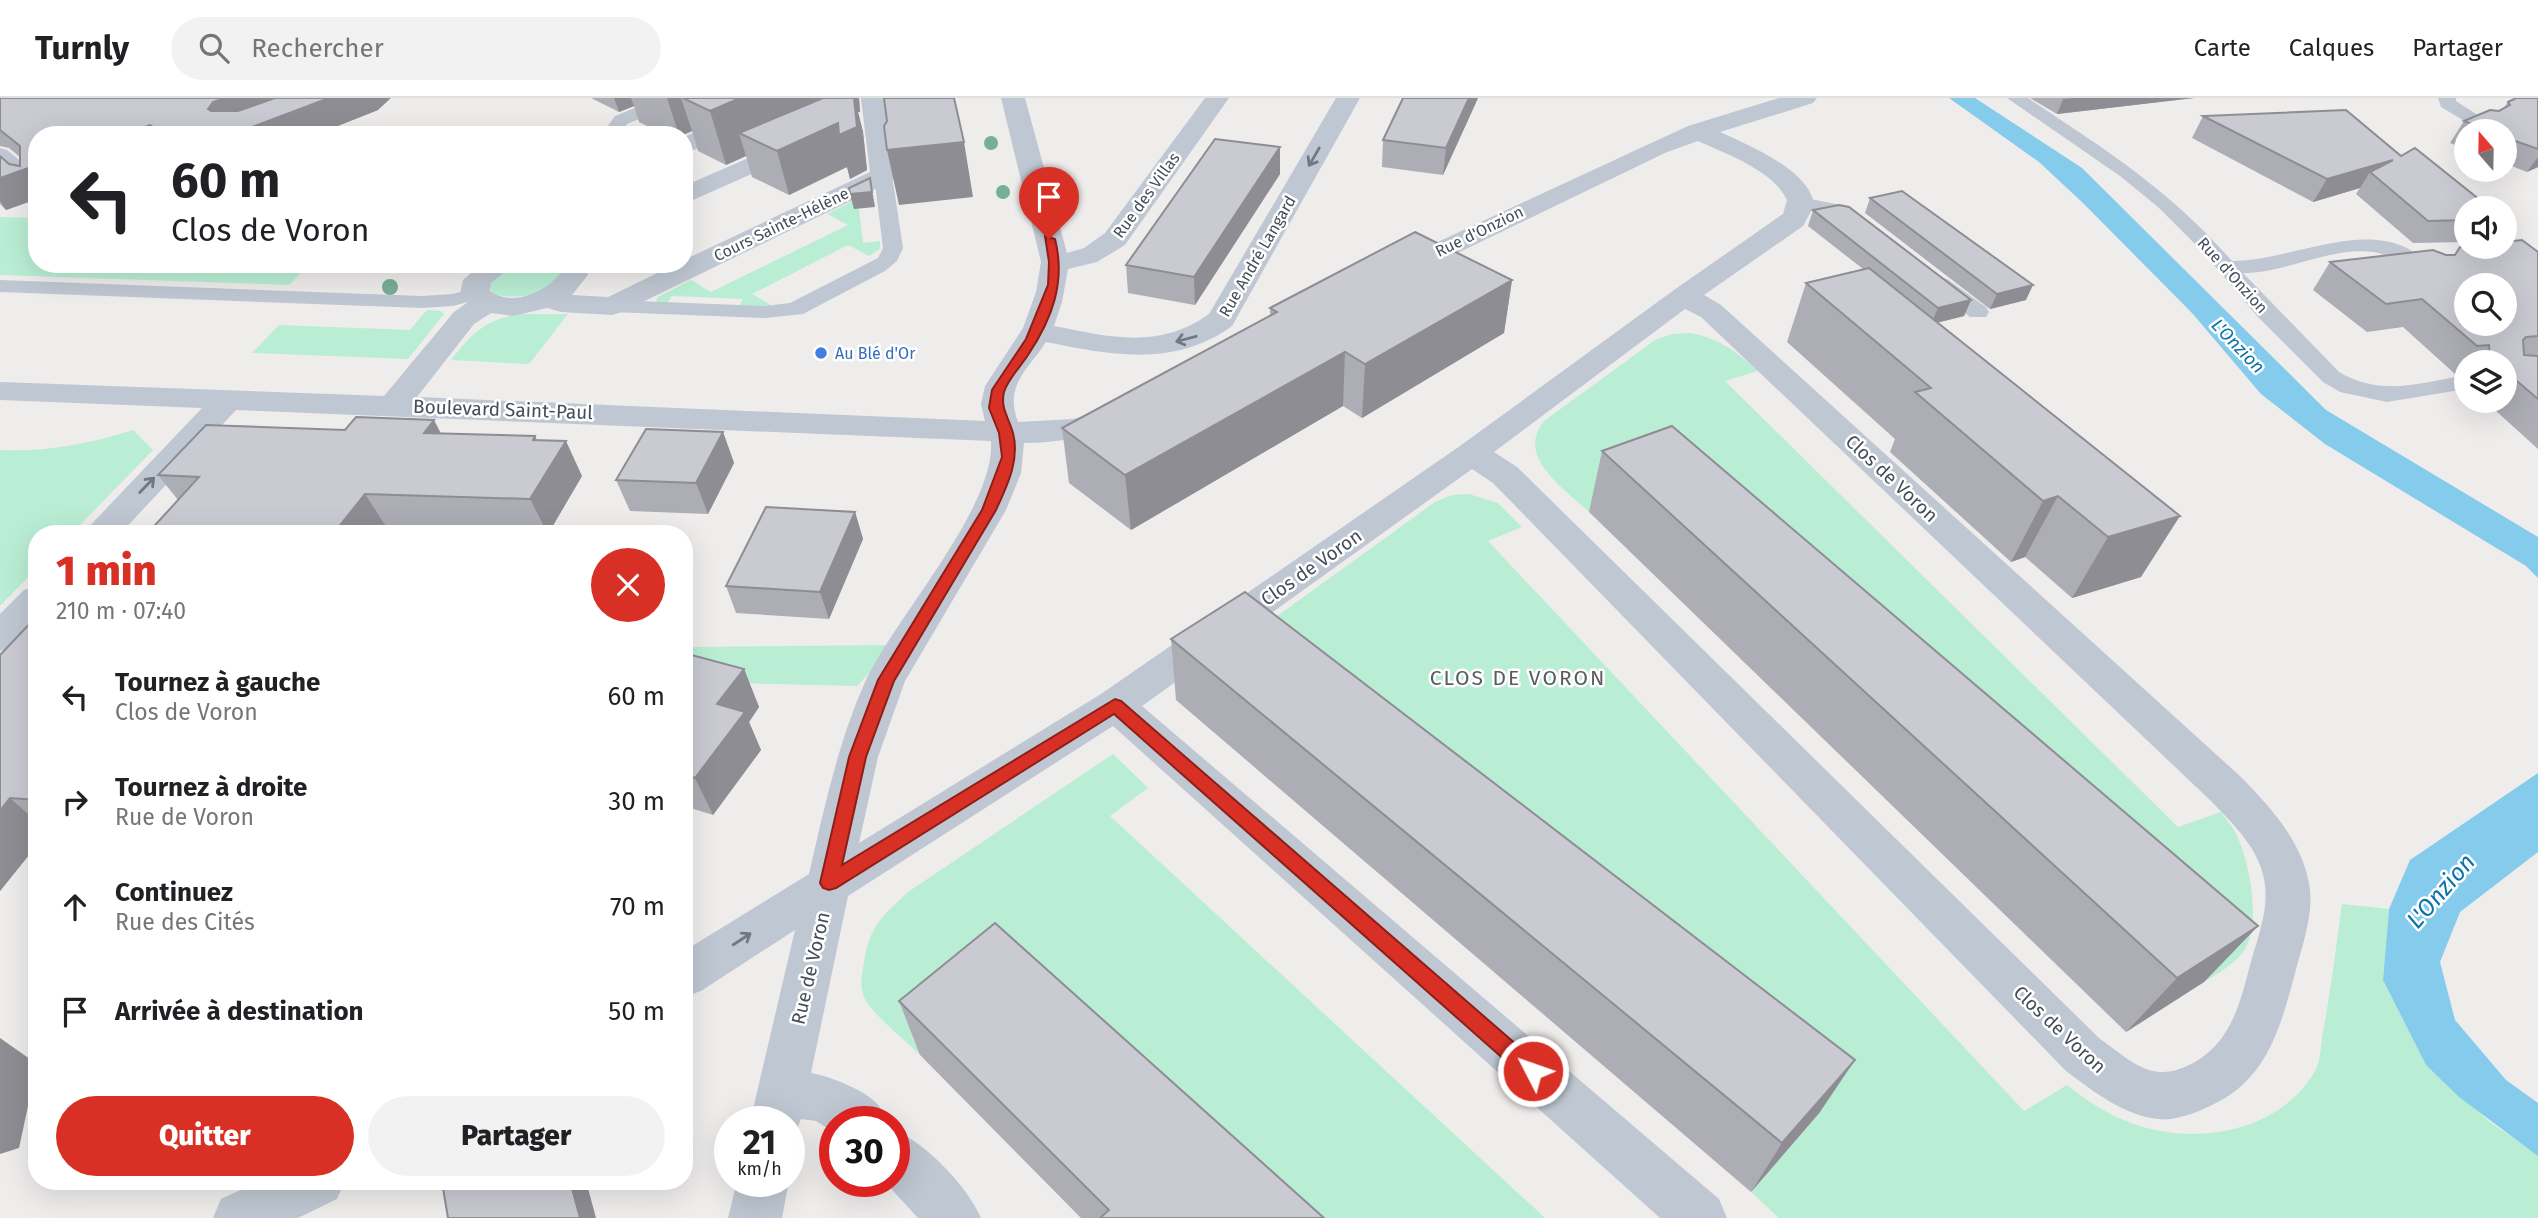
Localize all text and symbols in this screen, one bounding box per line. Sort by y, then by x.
search box [171,17,661,80]
text: Turnly [35,28,129,68]
icon: search [195,29,233,67]
text: Rechercher [251,33,384,64]
text: Carte [2194,34,2251,62]
text: Calques [2289,34,2374,62]
text: Partager [2412,34,2503,62]
north arrow [2454,119,2516,182]
map controls [2454,119,2517,413]
one-way arrow [1307,146,1320,167]
street label: Rue des Villas [1109,149,1184,242]
text: 60 m [171,151,280,210]
icon: left [56,154,147,245]
pin [1019,167,1079,239]
icon: arrive [1030,178,1068,216]
street label: Cours Sainte-Hélène [711,183,852,265]
street label: Rue André Langard [1215,192,1300,320]
button: sound [2454,196,2517,259]
street label: Rue d'Onzion [1432,202,1526,261]
text: Clos de Voron [171,211,370,249]
street label: Rue d'Onzion [2194,233,2272,317]
button: search [2454,273,2517,336]
water label: L'Onzion [2207,314,2269,378]
one-way arrow [1176,333,1198,346]
place label: Au Blé d'Or [835,344,916,363]
marker: Au Blé d'Or [813,345,829,361]
button: layers [2454,350,2517,413]
street label: Boulevard Saint-Paul [413,395,594,424]
street label: Clos de Voron [1841,430,1943,527]
one-way arrow [138,476,155,493]
street label: Clos de Voron [1256,524,1366,611]
text: 1 min [56,546,157,596]
button: close [591,548,665,622]
text: 210 m · 07:40 [56,597,186,625]
district label: CLOS DE VORON [1430,665,1606,691]
text: Tournez à gauche [115,667,320,698]
icon: left [56,678,94,716]
text: 60 m [607,681,665,712]
text: Clos de Voron [115,698,258,726]
text: Tournez à droite [115,772,307,803]
icon: right [56,783,94,821]
text: 30 m [608,786,665,817]
text: Rue de Voron [115,803,254,831]
water label: L'Onzion [2401,848,2481,934]
text: Continuez [115,877,233,908]
icon: ahead [56,888,94,926]
text: 70 m [610,891,665,922]
text: Rue des Cités [115,908,255,936]
street label: Rue de Voron [786,910,835,1027]
one-way arrow [731,932,751,946]
street label: Clos de Voron [2009,981,2111,1078]
icon: arrive [56,993,94,1031]
text: Arrivée à destination [115,996,364,1027]
text: 50 m [608,996,665,1027]
position arrow [1496,1034,1570,1108]
button: Quitter [56,1096,354,1176]
button: Partager [368,1096,665,1176]
speed limit sign: 30 [819,1106,910,1197]
text: 21 [743,1121,776,1163]
text: km/h [737,1158,782,1180]

